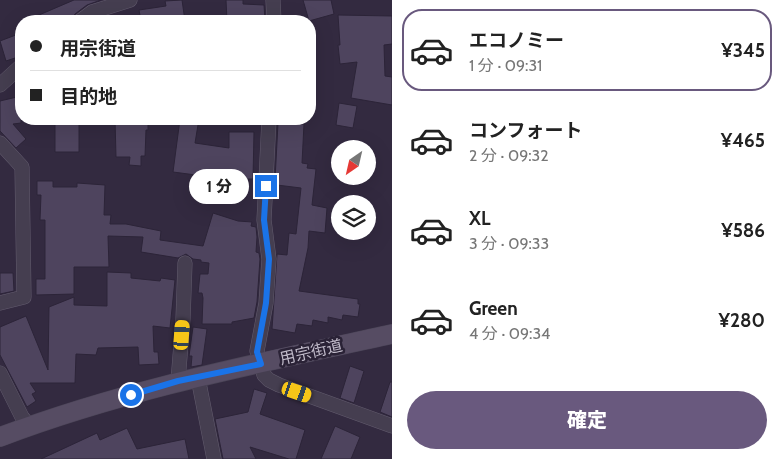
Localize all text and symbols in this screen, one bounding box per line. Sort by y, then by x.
icon: car [409,28,454,73]
text: エコノミー [469,29,564,52]
text: 用宗街道 [60,37,136,60]
text: ¥345 [721,39,765,62]
text: 1 分 · 09:31 [469,56,542,75]
text: 目的地 [60,85,117,108]
icon: car [409,118,454,163]
text: コンフォート [469,119,582,142]
text: ¥465 [721,129,765,152]
north arrow [331,140,376,185]
map controls [331,140,376,240]
text: 2 分 · 09:32 [469,146,549,165]
callout: 1 分 [188,168,248,204]
route end [255,175,277,197]
text: 1 分 [206,177,232,196]
button: layers [331,195,376,240]
text: XL [469,207,490,230]
icon: car [409,208,454,253]
text: ¥586 [721,219,765,242]
text: 3 分 · 09:33 [469,234,549,253]
text: Green [469,297,518,320]
icon: car [409,298,454,343]
text: ¥280 [719,309,765,332]
car [173,320,190,350]
text: 4 分 · 09:34 [469,324,550,343]
street label: 用宗街道 [278,336,344,368]
car [280,380,313,404]
route start [120,384,142,406]
button: 確定 [407,391,767,449]

